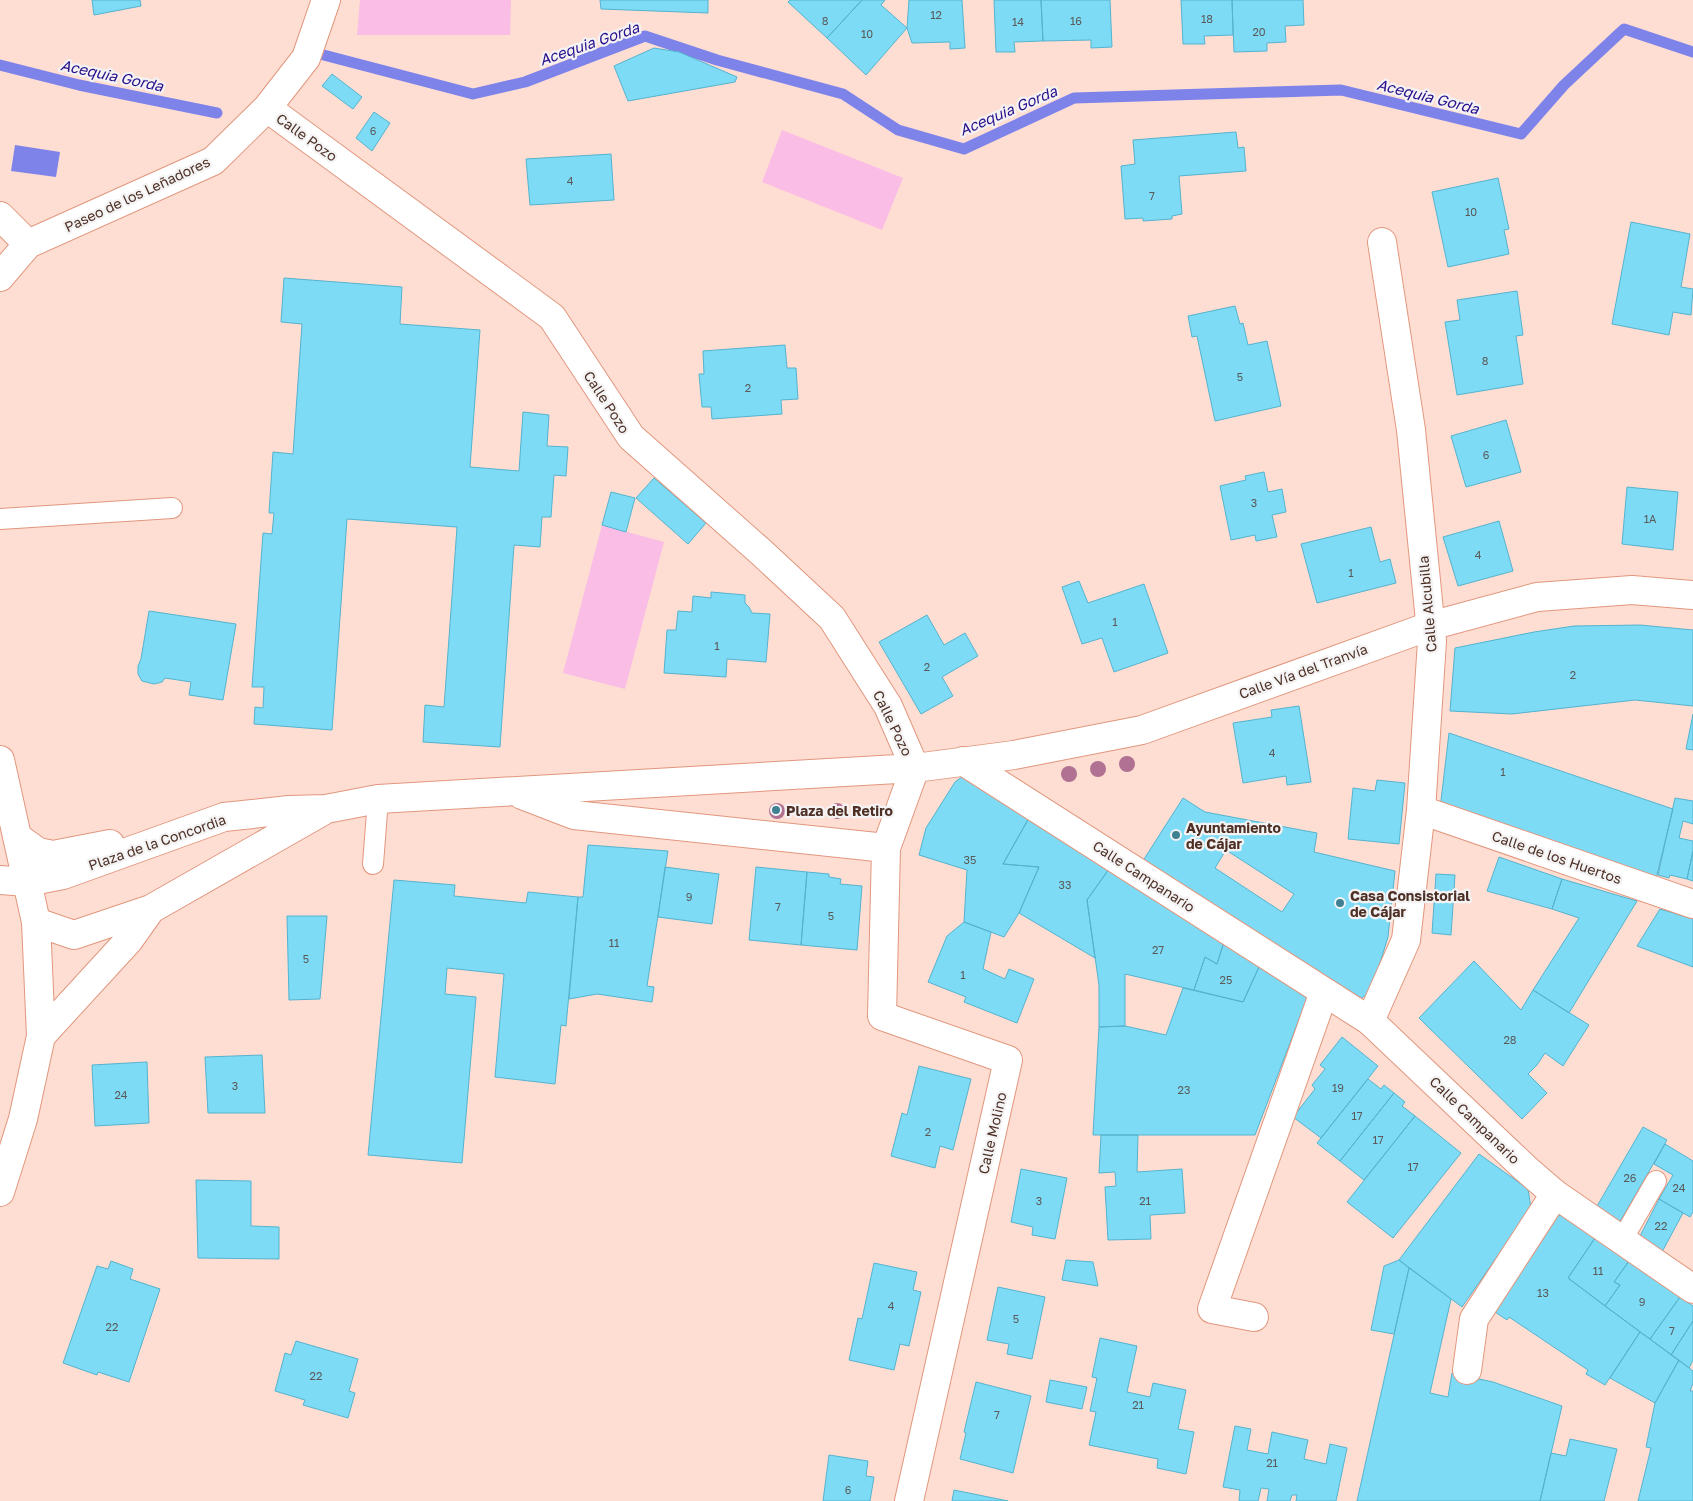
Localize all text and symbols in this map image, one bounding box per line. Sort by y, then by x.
house number: 12 [930,8,942,21]
house number: 18 [1201,12,1213,25]
house number: 8 [822,14,829,27]
house number: 16 [1070,14,1082,27]
house number: 14 [1012,15,1024,28]
water label: Acequia Gorda [537,17,642,68]
house number: 20 [1252,25,1266,38]
house number: 10 [861,27,873,40]
water label: Acequia Gorda [59,55,165,95]
water label: Acequia Gorda [1375,75,1481,117]
water label: Acequia Gorda [956,81,1060,139]
street label: Calle Pozo [273,109,341,165]
house number: 6 [370,124,377,137]
street label: Paseo de los Leñadores [62,153,212,235]
house number: 4 [567,174,574,187]
house number: 7 [1149,189,1155,202]
house number: 10 [1465,205,1477,218]
house number: 8 [1482,354,1489,367]
street label: Calle Pozo [581,368,633,436]
house number: 5 [1237,370,1243,383]
house number: 2 [745,381,751,394]
house number: 6 [1483,448,1490,461]
house number: 3 [1251,496,1257,509]
house number: 1A [1644,512,1657,525]
house number: 4 [1475,548,1482,561]
street label: Calle Alcubilla [1414,555,1440,653]
house number: 1 [1348,566,1354,579]
house number: 1 [1112,615,1118,628]
house number: 1 [714,639,720,652]
street label: Calle Vía del Tranvía [1236,640,1370,702]
house number: 2 [924,660,930,673]
house number: 2 [1570,668,1576,681]
street label: Calle Pozo [870,687,916,759]
house number: 4 [1269,746,1276,759]
house number: 1 [1500,765,1506,778]
place label: Plaza del Retiro [786,802,893,819]
marker: Plaza del Retiro [770,804,782,816]
street label: Plaza de la Concordia [86,810,228,874]
place label: Ayuntamiento de Cájar [1186,819,1281,852]
street label: Calle de los Huertos [1490,827,1624,887]
marker: Ayuntamiento de Cájar [1170,829,1182,841]
street label: Calle Campanario [1090,837,1198,915]
house number: 35 [964,853,976,866]
house number: 33 [1059,878,1071,891]
place label: Casa Consistorial de Cájar [1350,887,1470,920]
house number: 9 [686,890,692,903]
marker: Casa Consistorial de Cájar [1334,897,1346,909]
house number: 7 [775,900,781,913]
house number: 5 [828,909,834,922]
house number: 11 [609,936,619,949]
house number: 27 [1152,943,1164,956]
house number: 5 [303,952,309,965]
house number: 1 [960,968,966,981]
house number: 25 [1220,973,1232,986]
house number: 28 [1503,1033,1517,1046]
street label: Calle Campanario [1427,1073,1523,1167]
house number: 3 [232,1079,238,1092]
house number: 19 [1332,1081,1344,1094]
house number: 23 [1178,1083,1190,1096]
house number: 24 [114,1088,128,1101]
street label: Calle Molino [974,1090,1010,1176]
house number: 17 [1351,1109,1363,1122]
house number: 2 [925,1125,931,1138]
house number: 17 [1372,1133,1384,1146]
house number: 17 [1407,1160,1419,1173]
house number: 26 [1623,1171,1637,1184]
house number: 24 [1672,1181,1686,1194]
house number: 3 [1036,1194,1042,1207]
house number: 21 [1139,1194,1151,1207]
house number: 22 [1655,1219,1667,1232]
house number: 11 [1593,1264,1603,1277]
house number: 13 [1537,1286,1549,1299]
house number: 9 [1639,1295,1645,1308]
house number: 4 [888,1299,895,1312]
house number: 5 [1013,1312,1019,1325]
house number: 22 [106,1320,118,1333]
house number: 7 [1669,1324,1675,1337]
house number: 22 [310,1369,322,1382]
house number: 21 [1132,1398,1144,1411]
house number: 7 [994,1408,1000,1421]
house number: 21 [1266,1456,1278,1469]
house number: 6 [845,1483,852,1496]

